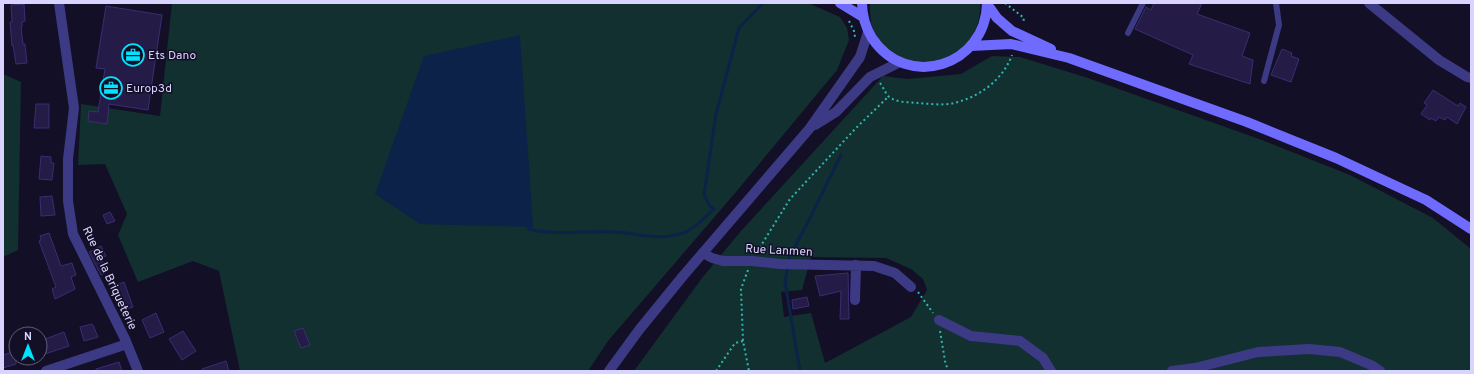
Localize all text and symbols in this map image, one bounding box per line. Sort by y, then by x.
office icon: Ets Dano [120,42,146,68]
place label: Ets Dano [148,48,196,64]
office icon: Europ3d [98,75,124,101]
place label: Europ3d [126,81,172,97]
street label: Rue de la Briqueterie [78,224,140,333]
street label: Rue Lanmen [745,241,813,261]
north arrow [8,326,48,366]
text: N [24,330,32,344]

